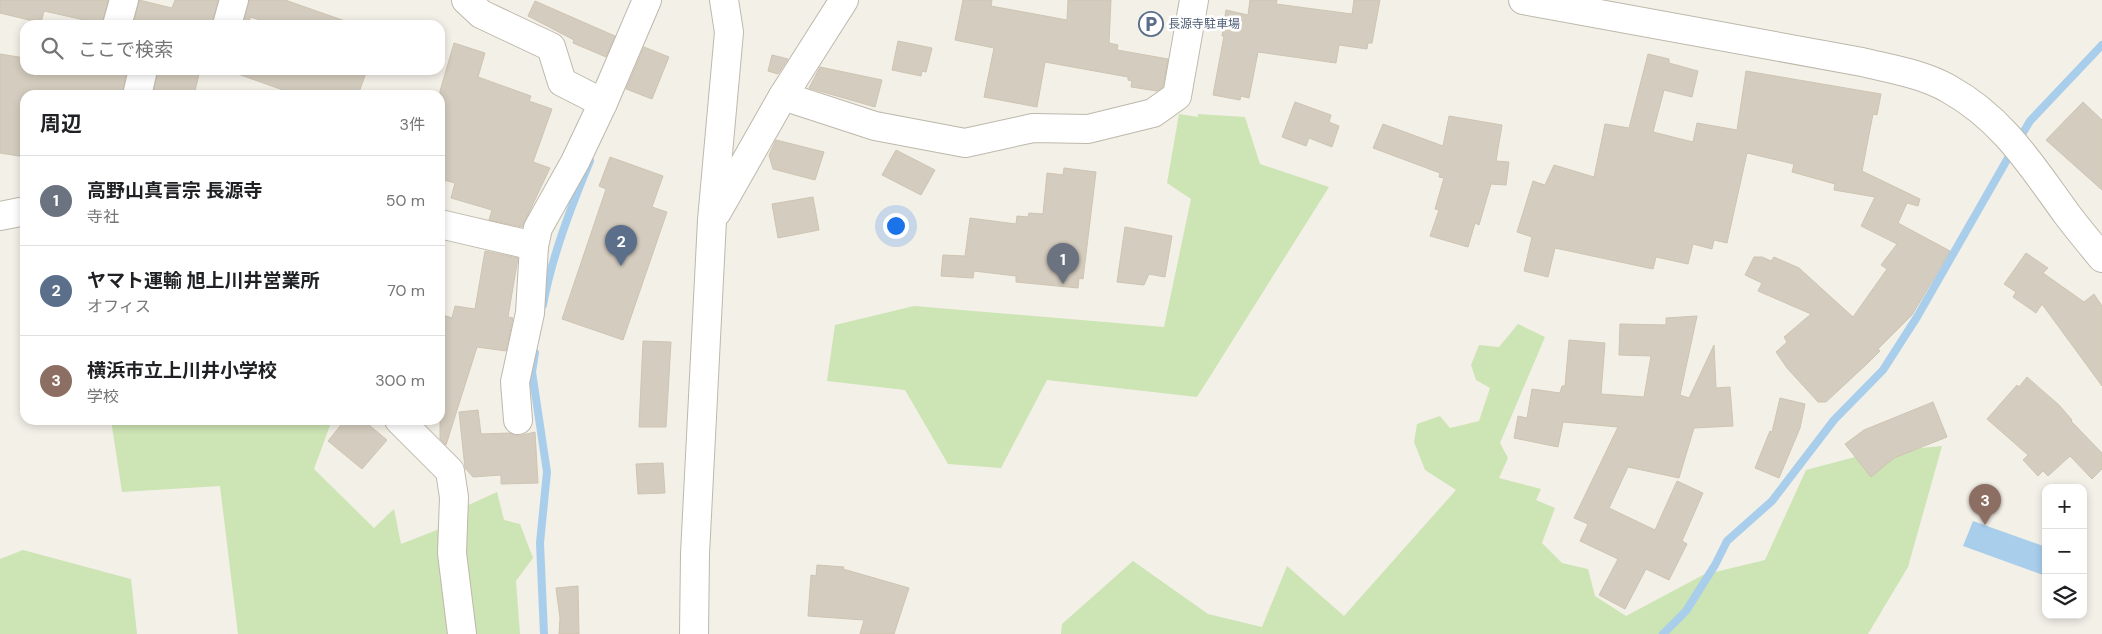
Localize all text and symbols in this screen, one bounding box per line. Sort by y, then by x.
parking icon: 長源寺駐車場 [1138,11,1164,37]
place label: 長源寺駐車場 [1168,16,1240,32]
search box [20,20,445,75]
icon: search [38,34,66,62]
text: ここで検索 [78,37,173,62]
text: 周辺 [40,110,82,138]
text: 3件 [400,114,425,135]
text: 高野山真言宗 長源寺 [87,178,262,203]
text: 1 [53,190,59,211]
text: 50 m [386,190,425,211]
text: 寺社 [87,206,119,227]
your location [883,213,909,239]
pin: 2 [605,225,637,266]
pin: 1 [1047,243,1079,284]
text: ヤマト運輸 旭上川井営業所 [87,268,319,293]
text: 2 [51,280,61,301]
text: 70 m [387,280,425,301]
text: オフィス [87,296,151,317]
text: 横浜市立上川井小学校 [87,358,277,383]
text: 3 [51,370,61,391]
text: 300 m [375,370,425,391]
text: 学校 [87,386,119,407]
pin: 3 [1969,484,2001,525]
map controls [2042,484,2087,619]
button: + [2042,484,2087,529]
button: − [2042,529,2087,574]
button: layers [2042,574,2087,619]

